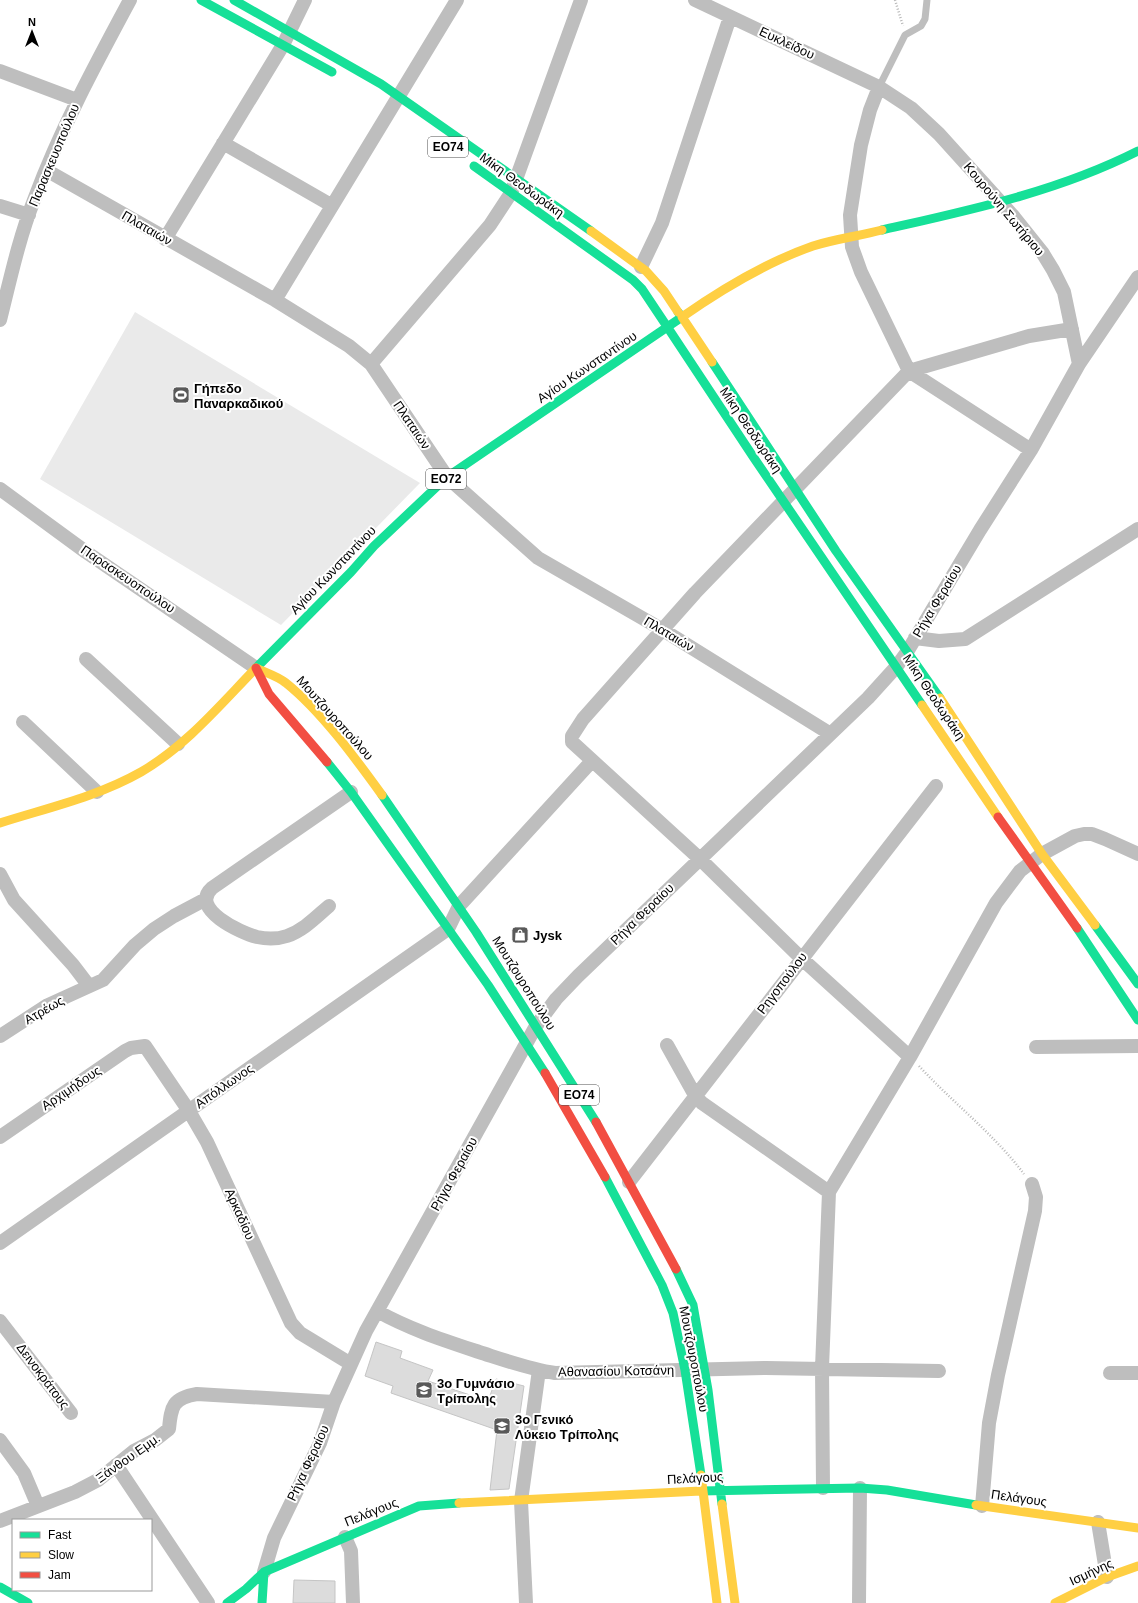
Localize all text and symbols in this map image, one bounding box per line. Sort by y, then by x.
north arrow [12,12,52,52]
text: N [28,16,36,28]
street label: Ευκλείδου [757,24,817,62]
street label: Παρασκευοπούλου [26,101,82,209]
road number: ΕΟ74 [428,137,468,157]
street label: Μίκη Θεοδωράκη [477,149,567,221]
street label: Κουρούνη Σωτήριου [961,159,1047,259]
street label: Πλαταιών [119,208,175,248]
street label: Αγίου Κωνσταντίνου [534,328,640,406]
place label: Γήπεδο Παναρκαδικού [194,381,284,411]
street label: Μίκη Θεοδωράκη [717,384,785,476]
sports icon: Γήπεδο Παναρκαδικού [171,385,191,405]
street label: Πλαταιών [390,398,434,452]
road number: ΕΟ72 [426,469,466,489]
street label: Αγίου Κωνσταντίνου [287,523,379,617]
street label: Παρασκευοπούλου [78,542,178,616]
street label: Ρήγα Φεραίου [909,562,965,640]
street label: Πλαταιών [641,613,697,655]
street label: Μίκη Θεοδωράκη [900,651,968,743]
street label: Μουτζουροπούλου [293,673,377,763]
street label: Ρήγα Φεραίου [607,880,677,948]
shop icon: Jysk [510,925,530,945]
place label: Jysk [533,928,563,943]
street label: Μουτζουροπούλου [489,933,559,1033]
street label: Ρηγοπούλου [754,949,810,1017]
street label: Ατρέως [21,993,67,1027]
street label: Απόλλωνος [192,1060,256,1112]
street label: Αρχιμήδους [38,1063,104,1113]
road number: ΕΟ74 [559,1085,599,1105]
street label: Ρήγα Φεραίου [428,1135,480,1213]
street label: Αρκαδίου [222,1186,258,1242]
street label: Μουτζουροπούλου [676,1305,712,1413]
street label: Δεινοκράτους [14,1340,72,1412]
street label: Αθανασίου Κοτσάνη [558,1362,674,1380]
place label: 3ο Γυμνάσιο Τρίπολης [437,1376,515,1406]
school or university icon: 3ο Γυμνάσιο Τρίπολης [414,1380,434,1400]
place label: 3ο Γενικό Λύκειο Τρίπολης [515,1412,619,1442]
school or university icon: 3ο Γενικό Λύκειο Τρίπολης [492,1416,512,1436]
street label: Ρήγα Φεραίου [284,1423,332,1503]
street label: Ξάνθου Εμμ. [93,1430,163,1486]
street label: Πελάγους [667,1469,723,1487]
street label: Πελάγους [990,1487,1048,1509]
street label: Πελάγους [342,1495,400,1529]
legend [12,1519,152,1591]
text: Fast [48,1528,72,1542]
text: Slow [48,1548,74,1562]
street label: Ισμήνης [1067,1555,1115,1589]
text: Jam [48,1568,71,1582]

